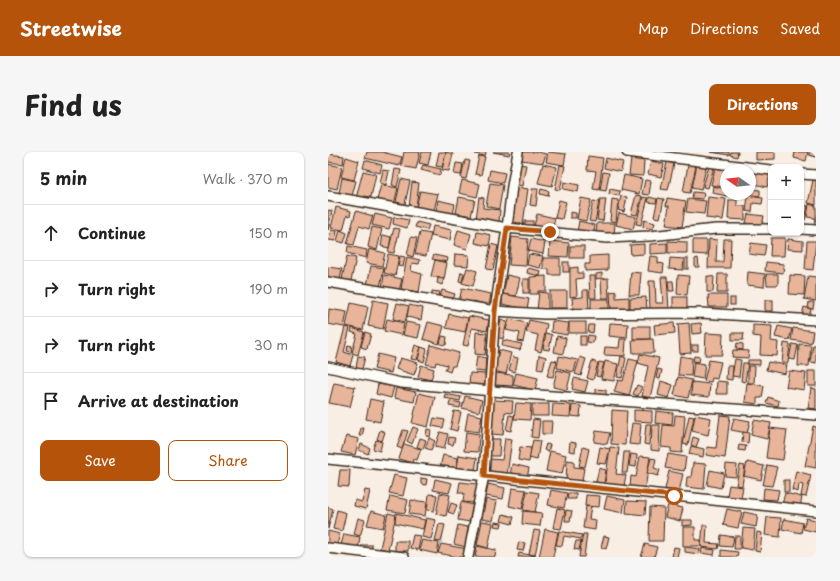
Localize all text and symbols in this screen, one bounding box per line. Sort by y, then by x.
text: Streetwise [20,14,122,42]
text: Map [638,18,668,39]
text: Directions [690,18,758,39]
text: Saved [780,18,820,39]
text: Find us [24,83,122,126]
button: Directions [709,84,816,125]
north arrow [720,164,756,200]
map controls [768,164,804,236]
button: + [768,164,804,200]
text: 5 min [40,165,87,191]
text: Walk · 370 m [203,169,288,188]
button: − [768,200,804,236]
text: Continue [78,221,146,244]
icon: ahead [40,222,62,244]
text: 150 m [249,223,288,242]
route end [541,223,559,241]
text: Turn right [78,277,155,300]
icon: right [40,278,62,300]
text: 190 m [249,279,288,298]
text: Turn right [78,333,155,356]
icon: right [40,334,62,356]
text: 30 m [254,335,288,354]
text: Arrive at destination [78,389,239,412]
icon: arrive [40,390,62,412]
button: Save [40,440,160,481]
button: Share [168,440,288,481]
route start [665,487,683,505]

